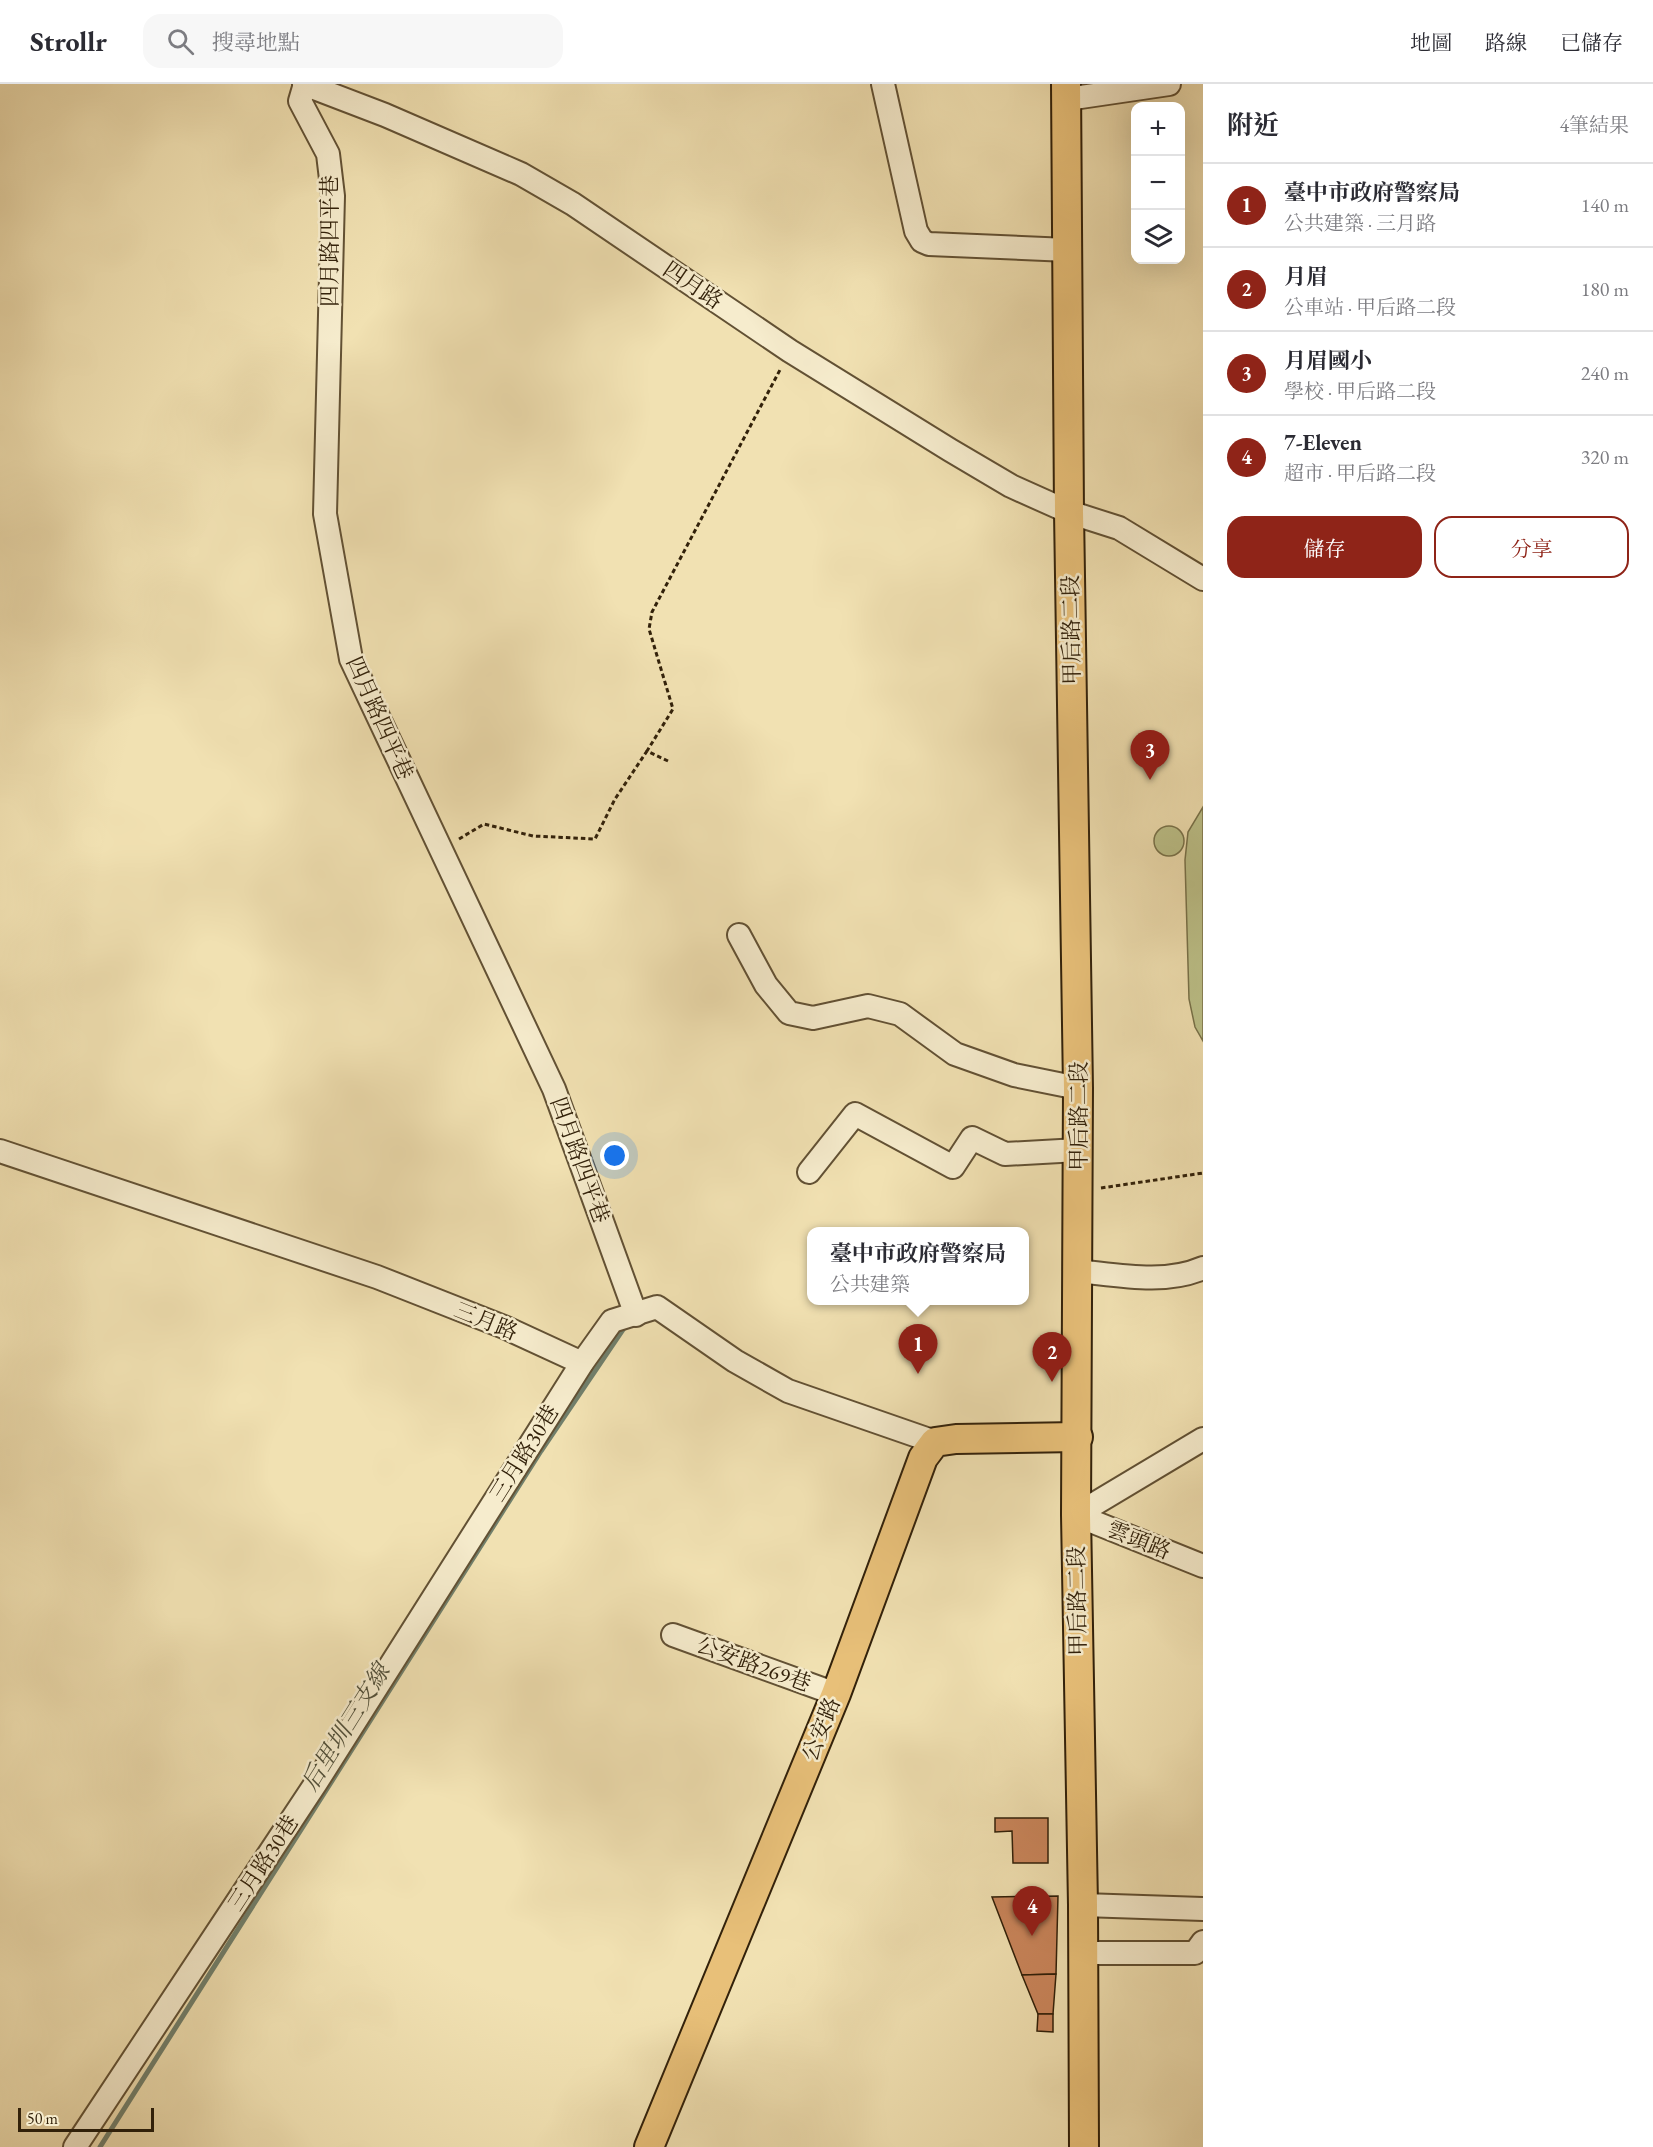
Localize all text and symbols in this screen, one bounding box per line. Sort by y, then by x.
search box [143,14,563,68]
text: Strollr [30,23,107,59]
icon: search [164,25,197,58]
text: 搜尋地點 [212,28,300,57]
text: 地圖 [1410,29,1452,56]
text: 路線 [1485,29,1527,56]
text: 已儲存 [1560,29,1623,56]
map controls [1131,102,1185,264]
button: + [1131,102,1185,156]
text: 附近 [1227,108,1279,142]
text: 4筆結果 [1559,112,1629,138]
button: − [1131,156,1185,210]
street label: 四月路四平巷 [315,175,344,307]
text: 臺中市政府警察局 [1284,178,1460,207]
text: 1 [1241,192,1252,218]
text: 140 m [1581,192,1629,218]
button: layers [1131,210,1185,264]
text: 公共建築 · 三月路 [1284,210,1436,236]
street label: 四月路 [658,255,728,315]
text: 月眉 [1284,262,1328,291]
text: 2 [1241,276,1252,302]
text: 180 m [1581,276,1629,302]
text: 公車站 · 甲后路二段 [1284,294,1456,320]
text: 月眉國小 [1284,346,1372,375]
text: 3 [1241,360,1252,386]
text: 240 m [1581,360,1629,386]
text: 學校 · 甲后路二段 [1284,378,1436,404]
text: 7-Eleven [1284,428,1362,457]
text: 4 [1241,444,1252,470]
text: 320 m [1581,444,1629,470]
text: 超市 · 甲后路二段 [1284,460,1436,486]
button: 儲存 [1227,516,1422,578]
button: 分享 [1434,516,1629,578]
street label: 甲后路二段 [1056,575,1086,685]
street label: 四月路四平巷 [340,652,420,784]
pin: 3 [1130,730,1170,780]
street label: 甲后路二段 [1064,1061,1093,1171]
street label: 四月路四平巷 [544,1093,616,1227]
your location [600,1141,629,1170]
popup [807,1227,1029,1305]
text: 臺中市政府警察局 [830,1239,1006,1268]
text: 公共建築 [830,1271,910,1297]
street label: 三月路 [450,1295,522,1347]
pin: 1 [898,1324,938,1374]
pin: 2 [1032,1332,1072,1382]
street label: 三月路30巷 [483,1399,565,1507]
street label: 雲頭路 [1103,1514,1175,1566]
street label: 甲后路二段 [1062,1546,1092,1656]
street label: 公安路269巷 [693,1630,815,1698]
water label: 后里圳三支線 [294,1655,398,1796]
street label: 公安路 [795,1693,847,1765]
street label: 三月路30巷 [221,1809,305,1917]
pin: 4 [1012,1886,1052,1936]
scale bar [18,2105,154,2132]
text: 50 m [27,2108,58,2129]

